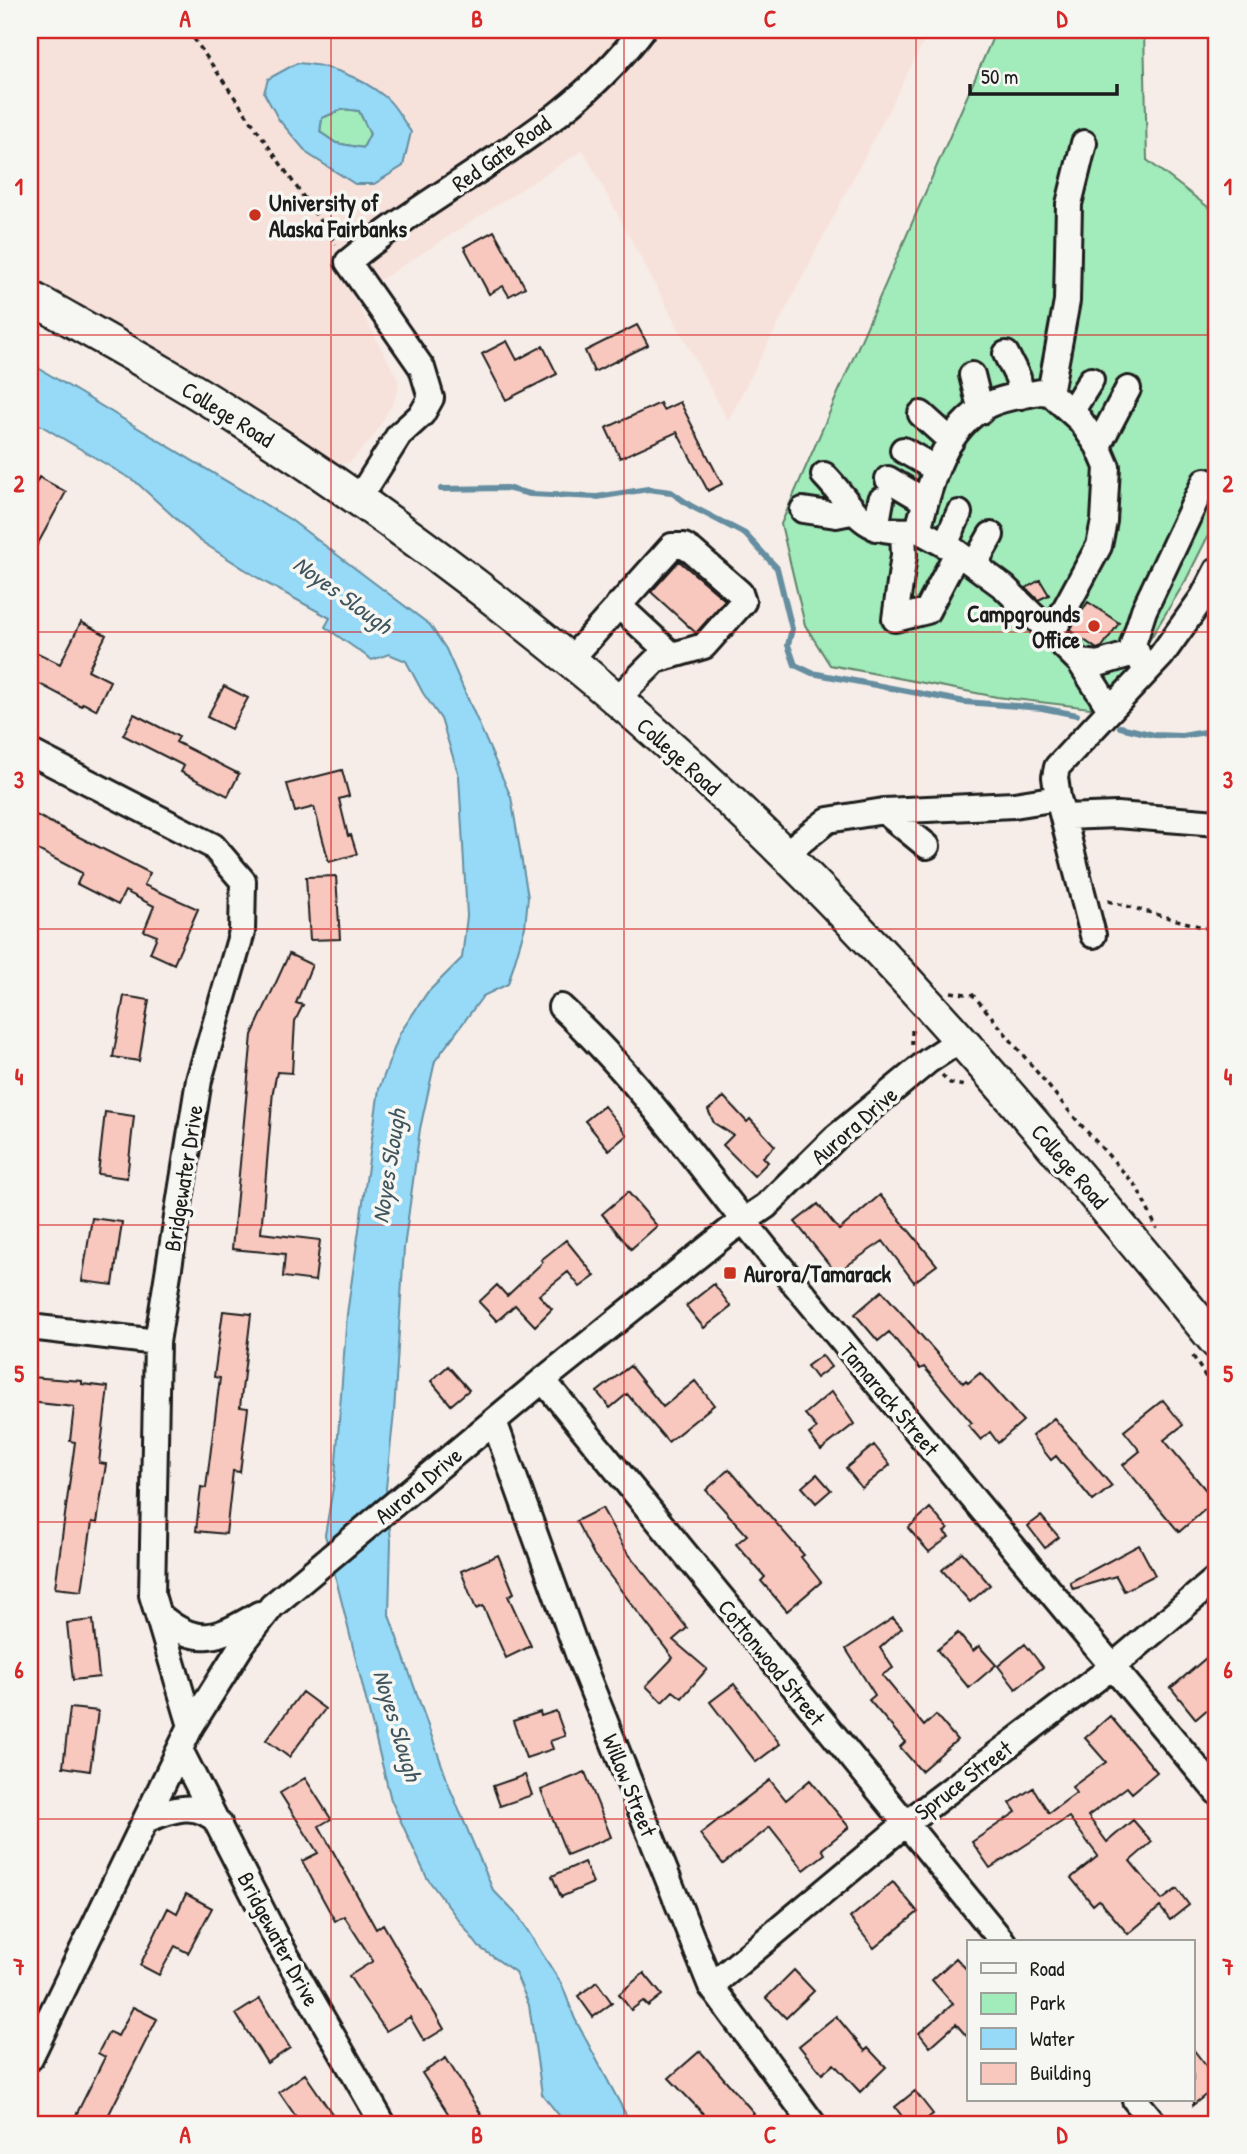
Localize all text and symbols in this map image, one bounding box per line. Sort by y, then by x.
text: A [179,3,191,34]
text: B [471,3,483,34]
text: C [764,3,776,34]
text: D [1057,3,1069,34]
scale bar [970,52,1118,96]
text: 50 m [981,62,1018,91]
street label: Red Gate Road [445,108,557,198]
text: 1 [15,171,23,202]
text: 1 [1224,171,1232,202]
place label: University of Alaska Fairbanks [269,187,407,244]
marker: University of Alaska Fairbanks [247,207,263,223]
street label: College Road [176,373,280,455]
text: 2 [14,468,25,499]
text: 2 [1223,468,1234,499]
water label: Noyes Slough [287,547,400,642]
place label: Campgrounds Office [967,598,1081,655]
marker: Campgrounds Office [1086,618,1102,634]
street label: College Road [630,710,728,802]
text: 3 [14,764,24,795]
text: 3 [1223,764,1233,795]
text: 4 [15,1061,24,1092]
text: 4 [1224,1061,1233,1092]
street label: Aurora Drive [804,1079,904,1171]
street label: Bridgewater Drive [156,1102,210,1254]
water label: Noyes Slough [363,1105,414,1225]
street label: College Road [1024,1117,1116,1215]
place label: Aurora/Tamarack [744,1258,891,1289]
marker: Aurora/Tamarack [722,1265,738,1281]
street label: Tamarack Street [833,1336,947,1463]
text: 5 [14,1358,24,1389]
text: 5 [1223,1358,1233,1389]
street label: Aurora Drive [368,1439,468,1531]
street label: Cottonwood Street [711,1592,833,1733]
text: 6 [14,1654,24,1685]
text: 6 [1223,1654,1233,1685]
water label: Noyes Slough [365,1666,431,1786]
street label: Willow Street [595,1729,665,1842]
street label: Spruce Street [908,1732,1019,1827]
street label: Bridgewater Drive [231,1866,327,2012]
legend [967,1940,1194,2102]
text: 7 [12,1951,25,1982]
text: 7 [1221,1951,1234,1982]
text: Road [1030,1954,1064,1983]
text: Park [1030,1988,1065,2017]
text: Water [1030,2024,1075,2053]
text: Building [1030,2058,1091,2087]
text: A [179,2119,191,2150]
text: B [471,2119,483,2150]
text: C [764,2119,776,2150]
text: D [1057,2119,1069,2150]

